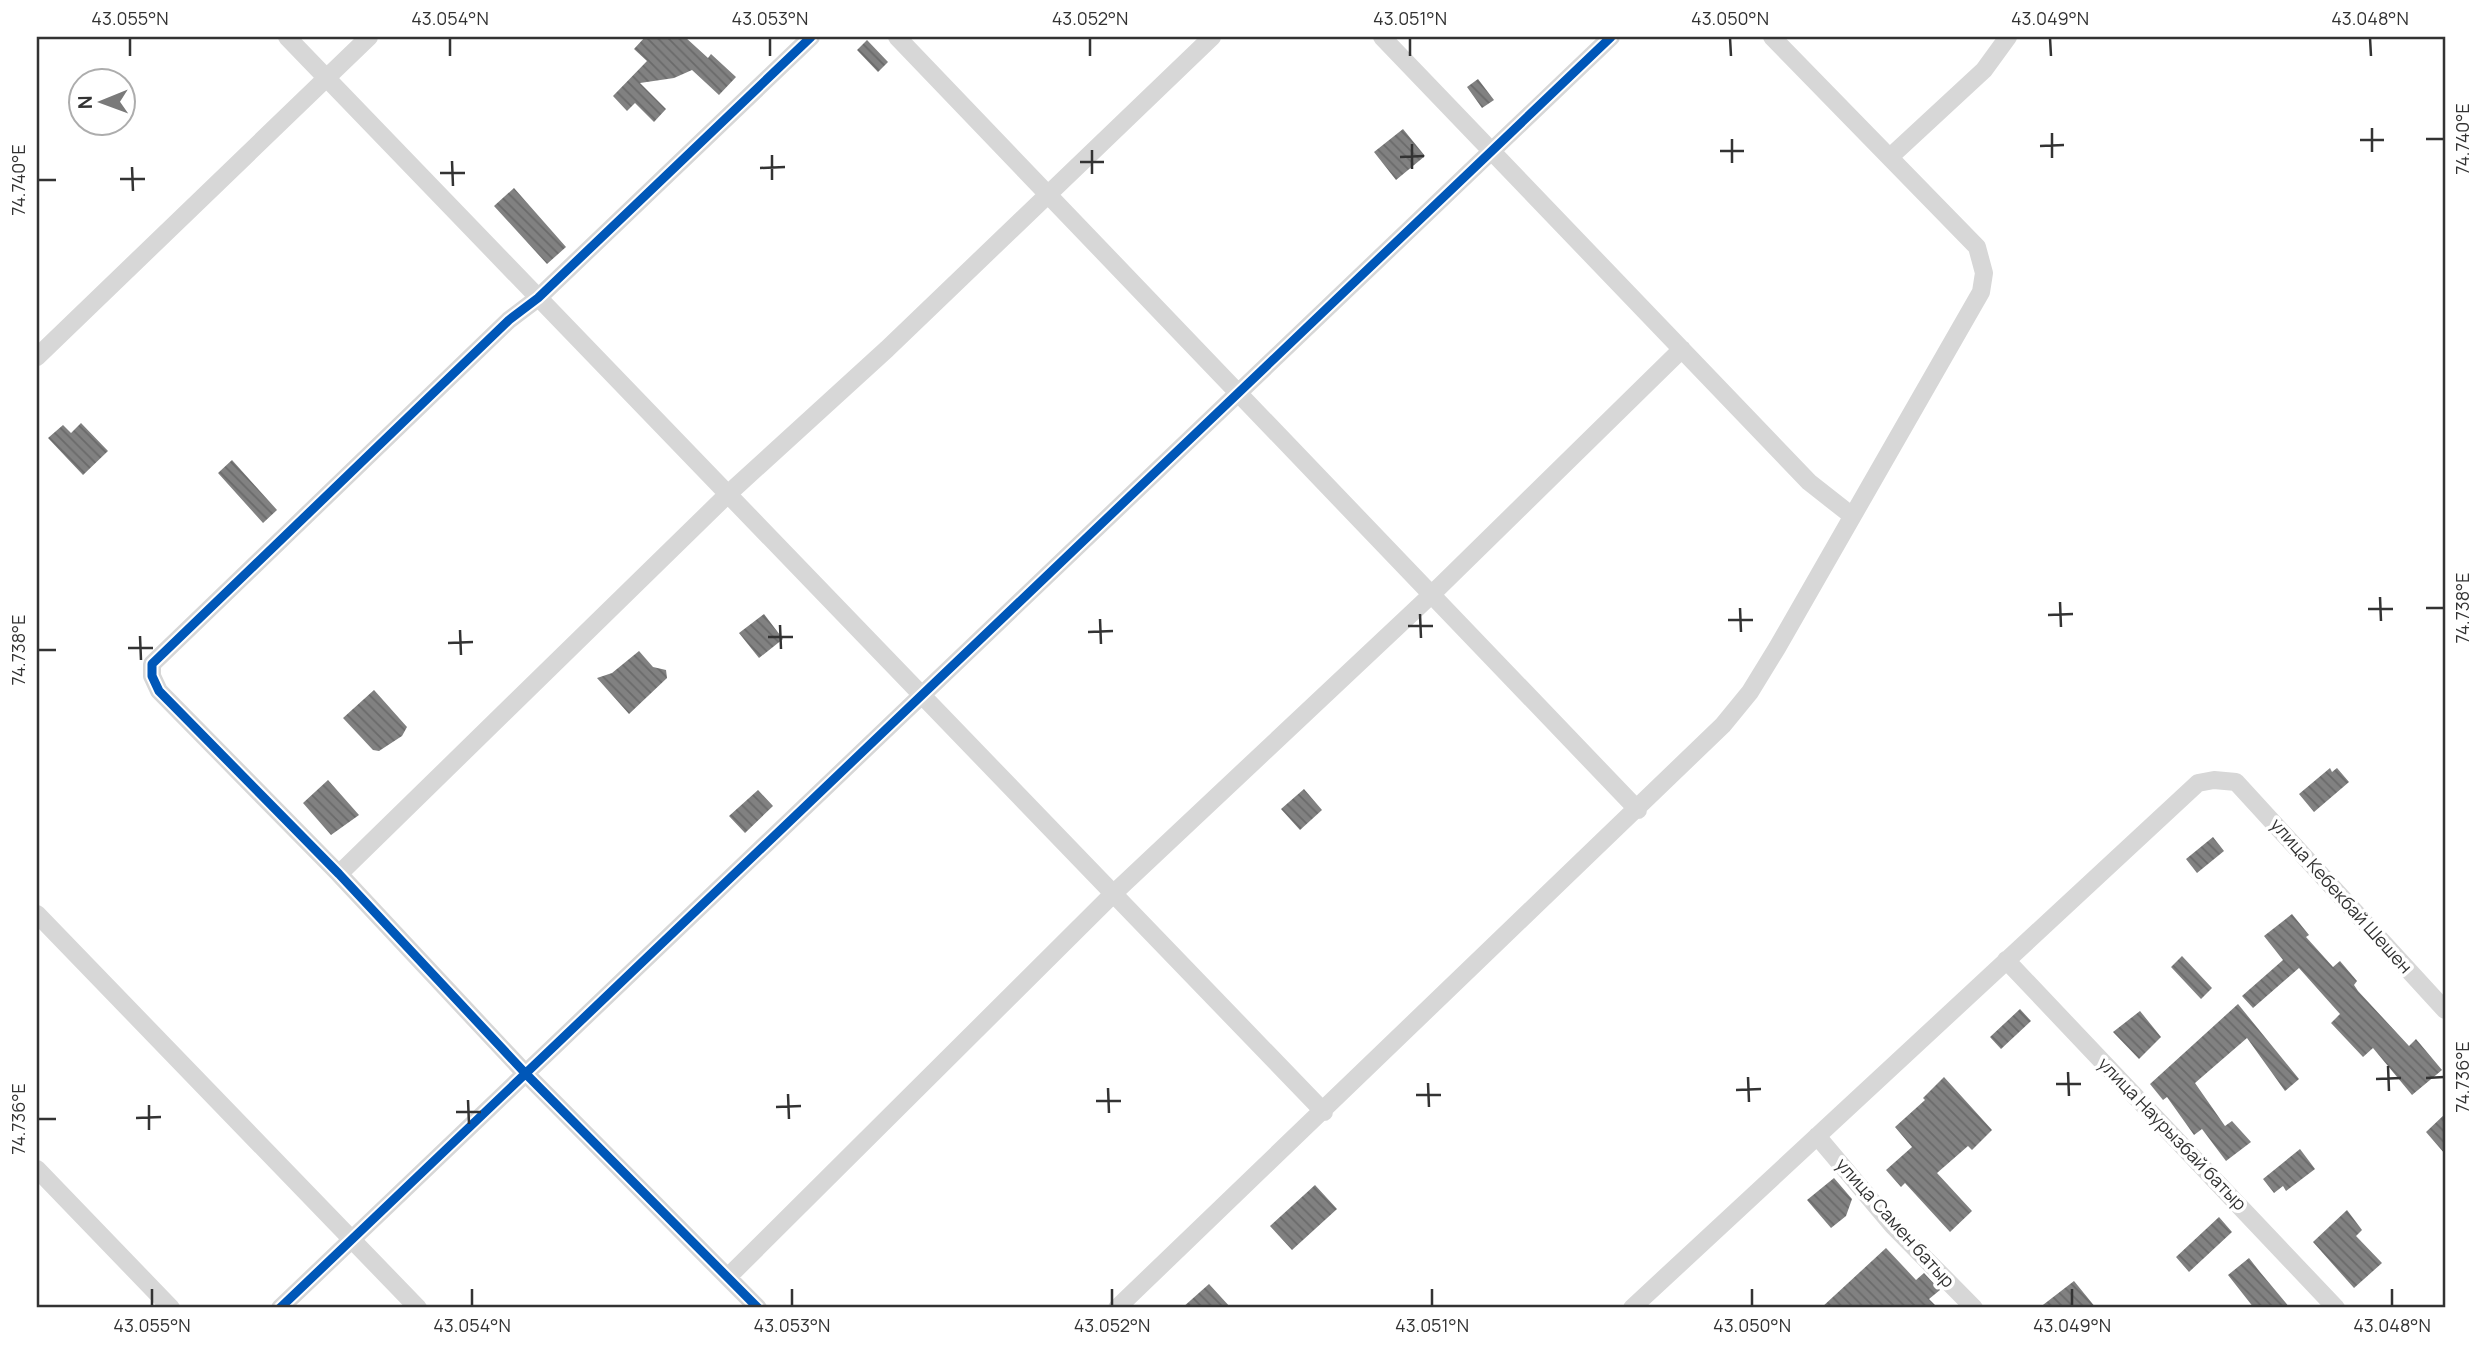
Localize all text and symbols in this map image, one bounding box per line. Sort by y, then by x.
text: 43.055°N [91,6,169,30]
text: 43.054°N [411,6,489,30]
text: 43.053°N [732,6,808,30]
text: 43.052°N [1052,6,1128,30]
text: 43.051°N [1373,6,1447,30]
text: 43.050°N [1691,6,1769,30]
text: 43.049°N [2011,6,2089,30]
text: 43.048°N [2331,6,2409,30]
north arrow [66,66,136,136]
text: N [72,95,98,109]
text: 74.740°E [2450,103,2474,175]
text: 74.740°E [6,144,30,216]
text: 74.738°E [2450,573,2474,643]
text: 74.738°E [6,615,30,685]
street label: улица Кебекбай Шешен [2266,813,2418,978]
text: 74.736°E [2450,1041,2474,1113]
street label: улица Наурызбай батыр [2093,1052,2252,1215]
text: 74.736°E [6,1083,30,1155]
street label: улица Самен батыр [1831,1152,1960,1292]
text: 43.055°N [113,1313,191,1337]
text: 43.054°N [433,1313,511,1337]
text: 43.053°N [754,1313,830,1337]
text: 43.052°N [1074,1313,1150,1337]
text: 43.051°N [1395,1313,1469,1337]
text: 43.050°N [1713,1313,1791,1337]
text: 43.049°N [2033,1313,2111,1337]
text: 43.048°N [2353,1313,2431,1337]

